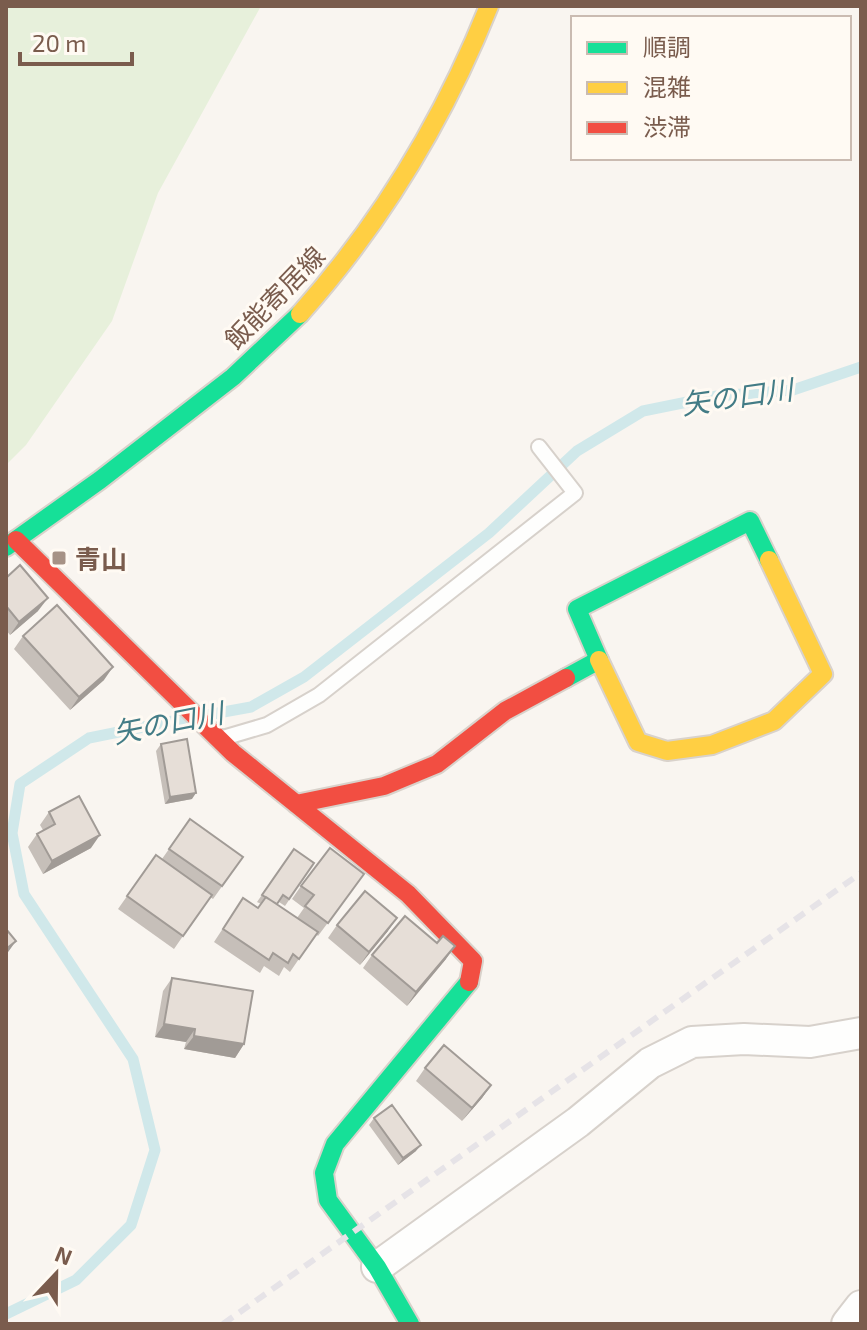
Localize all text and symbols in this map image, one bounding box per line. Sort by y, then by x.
scale bar [20,16,132,66]
legend [571,16,851,160]
text: 20 m [32,28,86,57]
text: 順調 [643,32,691,61]
text: 混雑 [643,72,691,101]
text: 渋滞 [643,112,691,141]
street label: 飯能寄居線 [218,239,330,355]
water label: 矢の口川 [679,371,798,421]
place label: 青山 [75,543,127,574]
marker: 青山 [50,549,68,567]
water label: 矢の口川 [110,694,229,749]
north arrow [16,1234,96,1314]
text: N [52,1239,76,1270]

